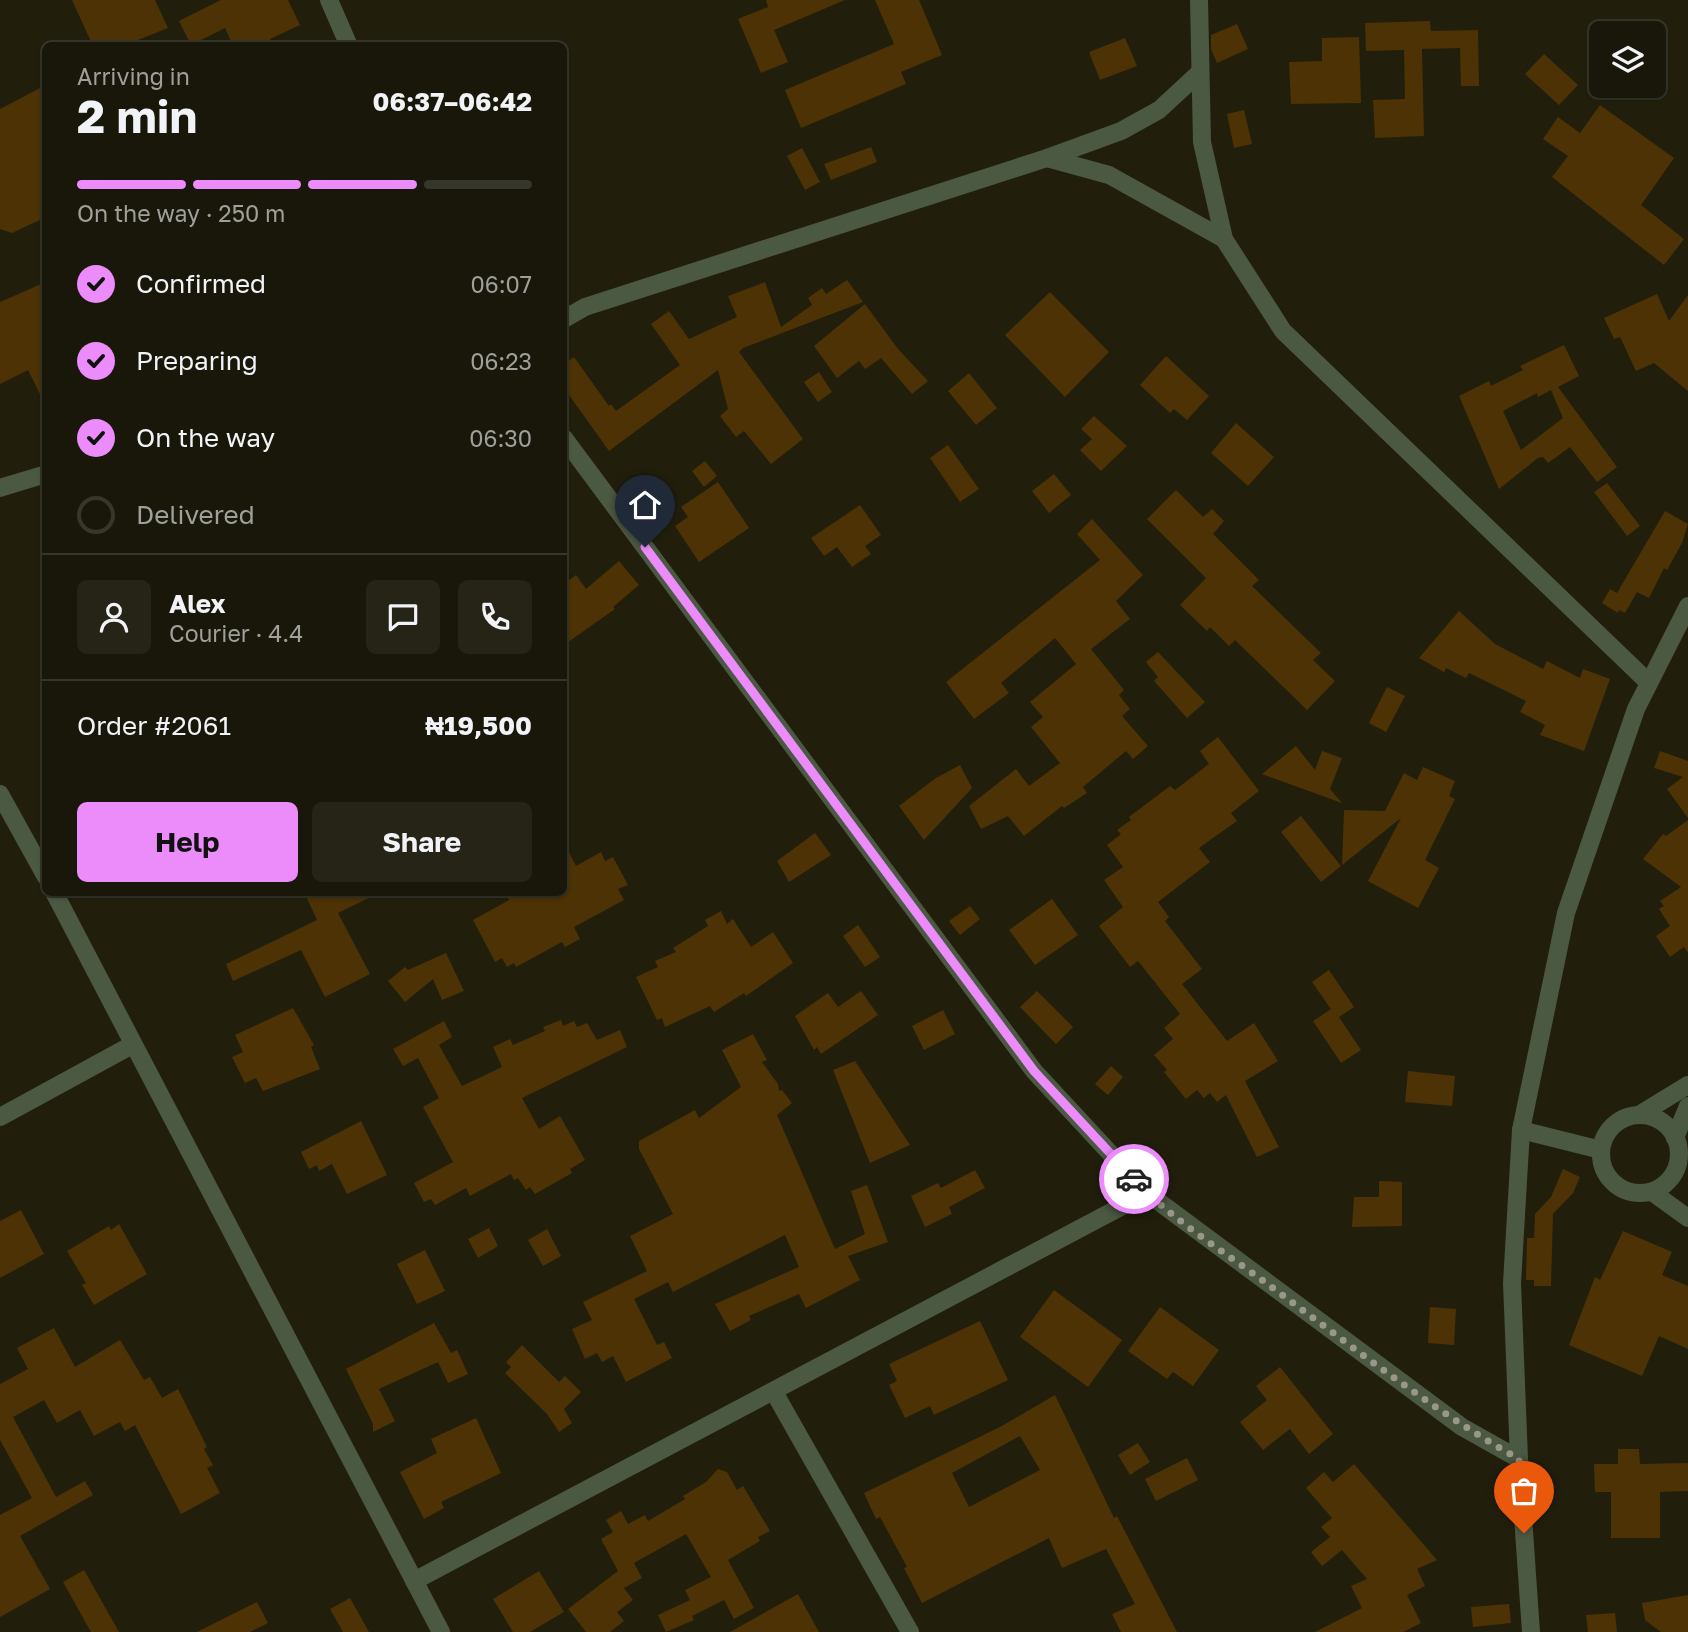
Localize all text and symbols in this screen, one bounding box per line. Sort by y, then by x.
map controls [1589,21,1666,98]
button: layers [1589,21,1666,98]
text: Arriving in [77,62,190,90]
text: 06:37–06:42 [373,86,532,117]
text: 2 min [77,88,197,143]
text: On the way · 250 m [77,199,285,227]
icon: check [77,265,115,303]
text: Confirmed [136,268,266,299]
text: 06:07 [470,270,532,298]
icon: check [77,342,115,380]
text: Preparing [136,345,258,376]
text: 06:23 [470,347,532,375]
icon: check [77,419,115,457]
text: On the way [136,422,275,453]
text: 06:30 [469,424,532,452]
pin [615,475,675,547]
icon: home [626,486,664,524]
text: Delivered [136,499,255,530]
button: person [77,580,151,654]
button: chat [366,580,440,654]
button: phone [458,580,532,654]
text: Alex [169,588,226,619]
text: Courier · 4.4 [169,619,303,647]
text: Order #2061 [77,710,231,741]
text: ₦19,500 [425,710,532,741]
button: Help [77,802,298,882]
button: Share [312,802,532,882]
courier [1099,1144,1169,1214]
icon: car [1115,1160,1153,1198]
pin [1494,1461,1554,1533]
icon: bag [1505,1472,1543,1510]

